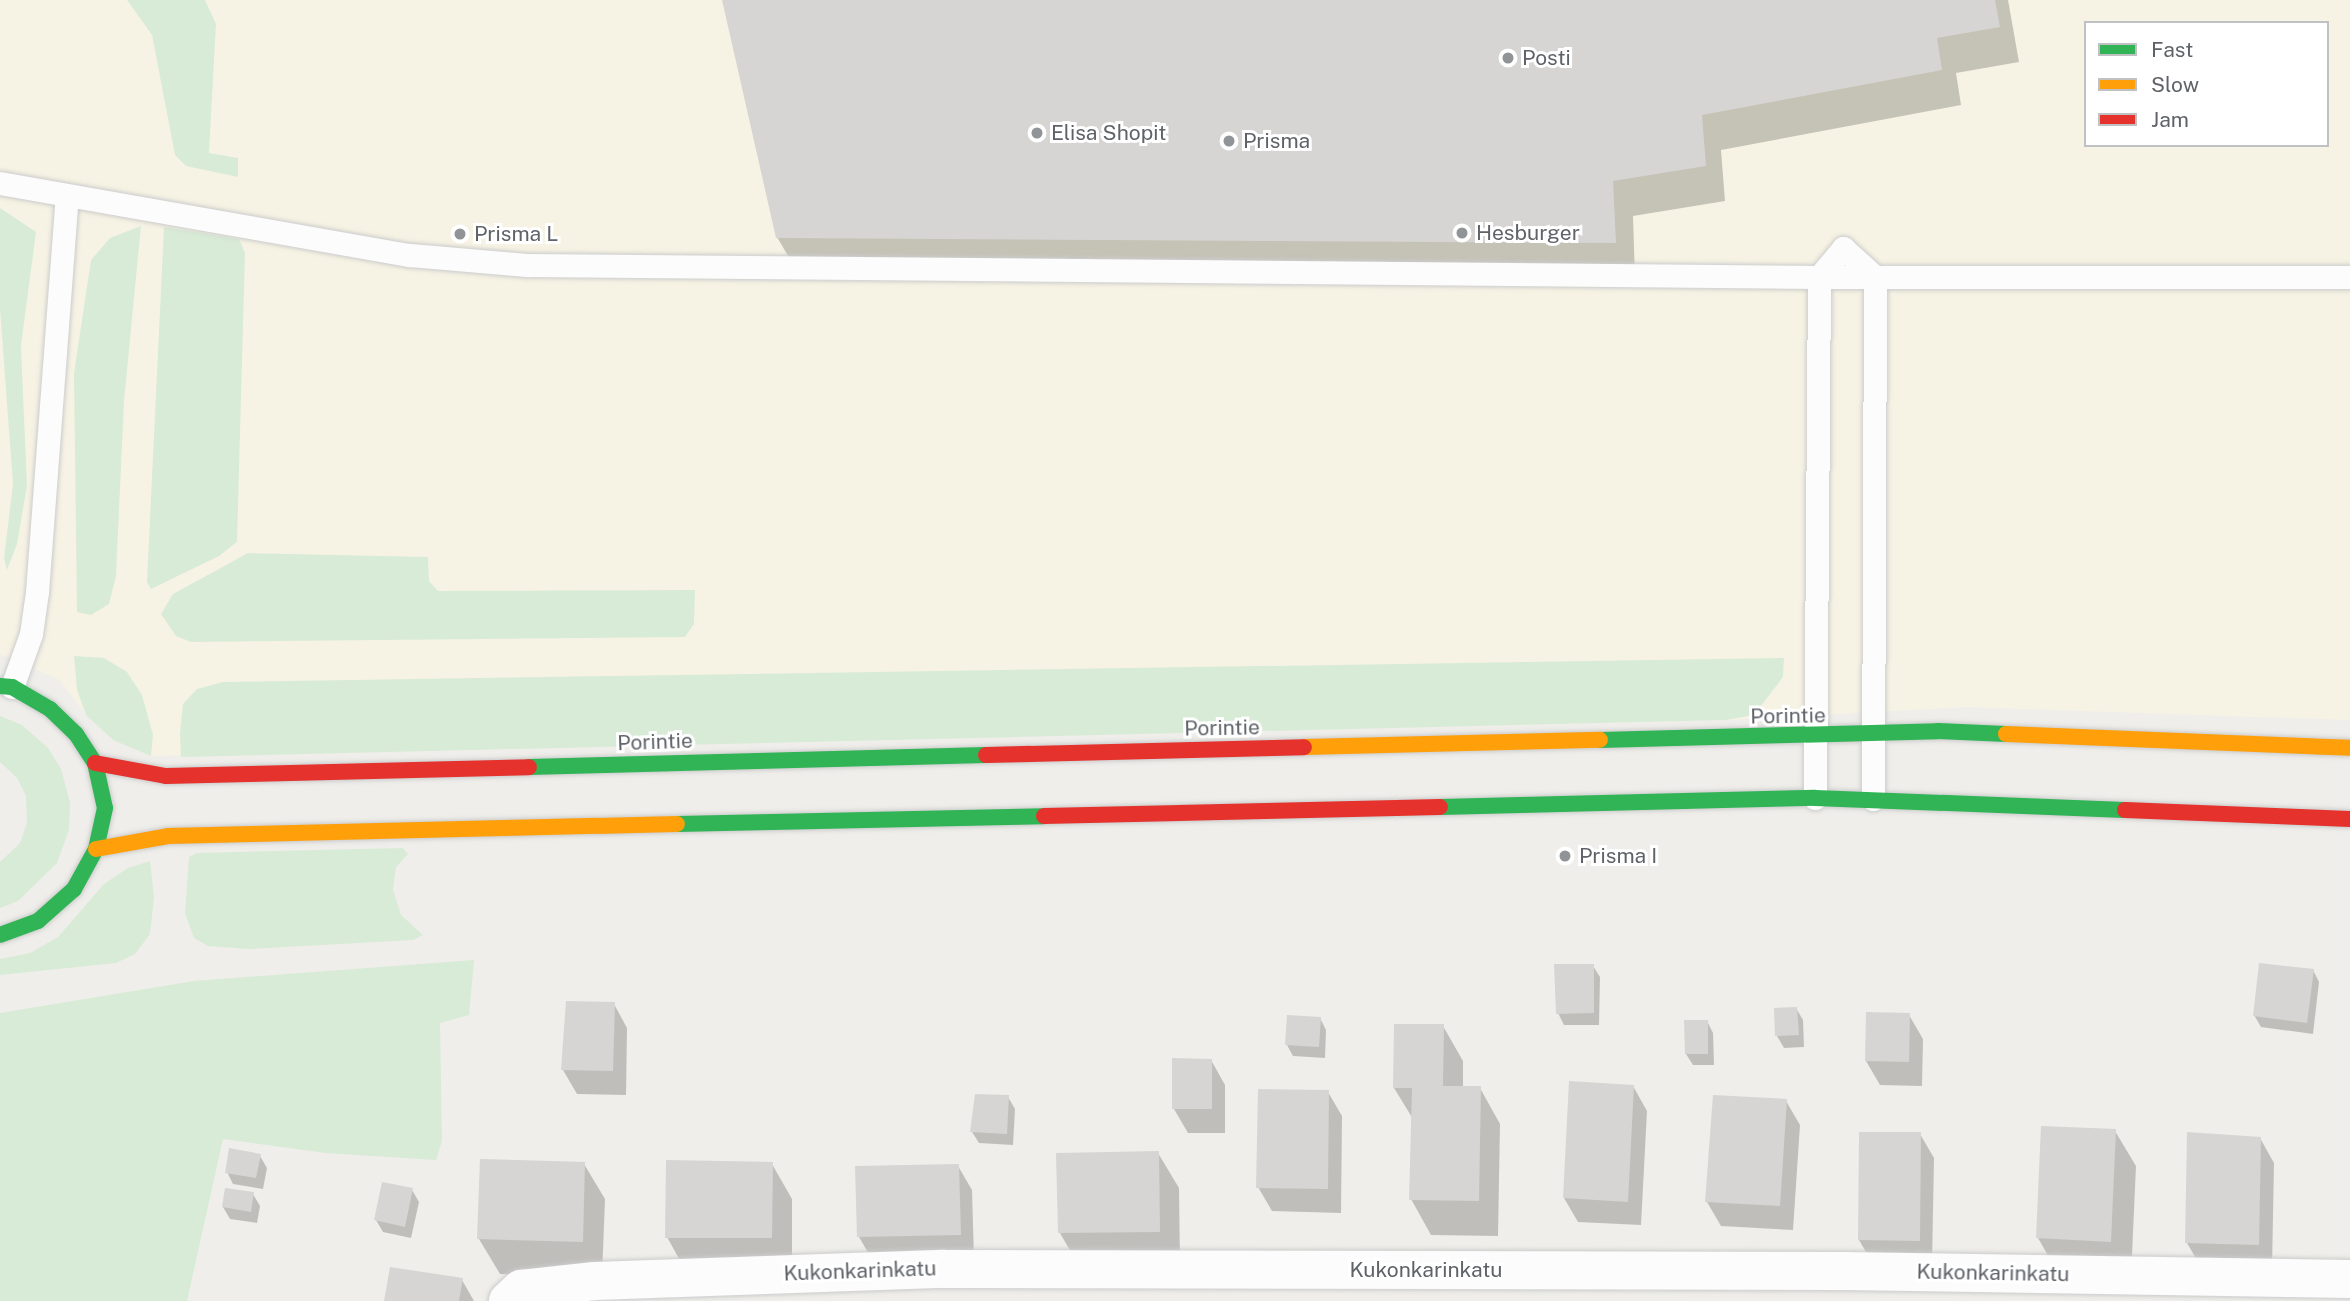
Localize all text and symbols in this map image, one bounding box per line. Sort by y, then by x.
legend [2084,21,2329,147]
text: Fast [2151,37,2193,62]
place label: Posti [1522,45,1571,71]
marker: Posti [1500,50,1516,66]
text: Slow [2151,72,2199,97]
text: Jam [2151,107,2189,132]
place label: Elisa Shopit [1051,120,1167,146]
marker: Elisa Shopit [1029,125,1045,141]
place label: Prisma [1243,128,1310,154]
marker: Prisma [1221,133,1237,149]
place label: Hesburger [1476,220,1580,246]
place label: Prisma L [474,221,558,247]
marker: Hesburger [1454,225,1470,241]
marker: Prisma L [452,226,468,242]
street label: Porintie [1750,703,1826,729]
street label: Porintie [1184,715,1260,741]
street label: Porintie [617,728,693,756]
place label: Prisma I [1579,843,1657,869]
marker: Prisma I [1557,848,1573,864]
street label: Kukonkarinkatu [783,1256,937,1286]
street label: Kukonkarinkatu [1349,1257,1503,1283]
street label: Kukonkarinkatu [1916,1259,2070,1287]

